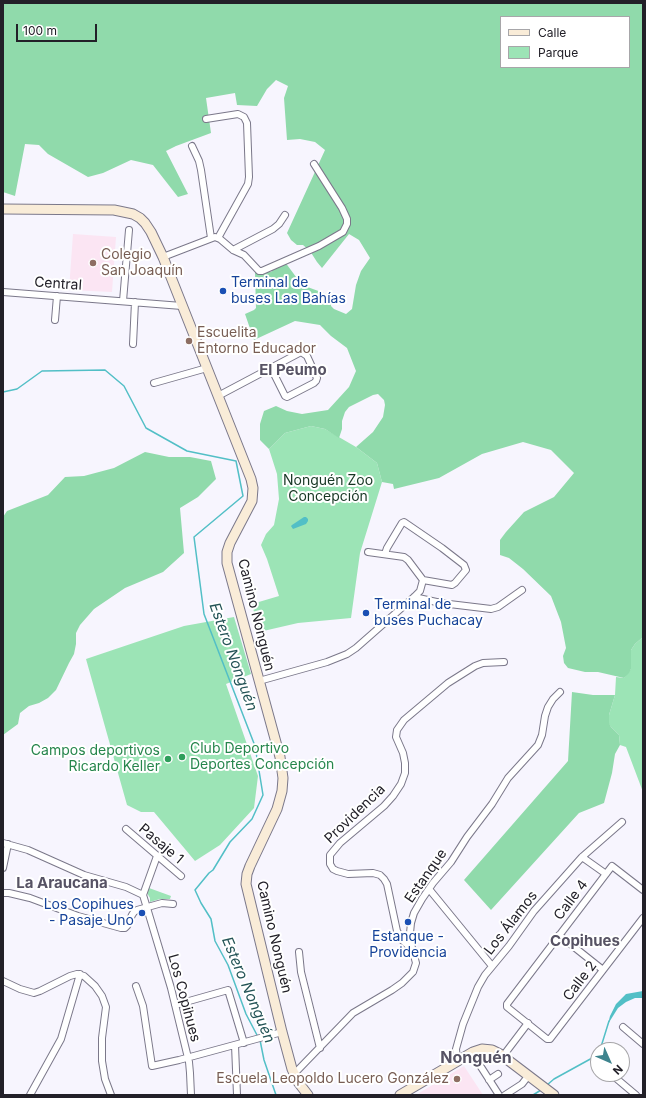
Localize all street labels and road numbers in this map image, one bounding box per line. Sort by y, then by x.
street label: Central [34,274,82,294]
street label: Camino Nonguén [234,557,278,673]
street label: Providencia [321,781,389,847]
street label: Pasaje 1 [135,820,187,868]
street label: Estanque [401,846,451,906]
street label: Calle 4 [550,877,592,923]
street label: Camino Nonguén [253,879,295,995]
street label: Los Álamos [481,888,541,958]
street label: Los Copihues [164,952,204,1044]
street label: Calle 2 [560,958,600,1004]

